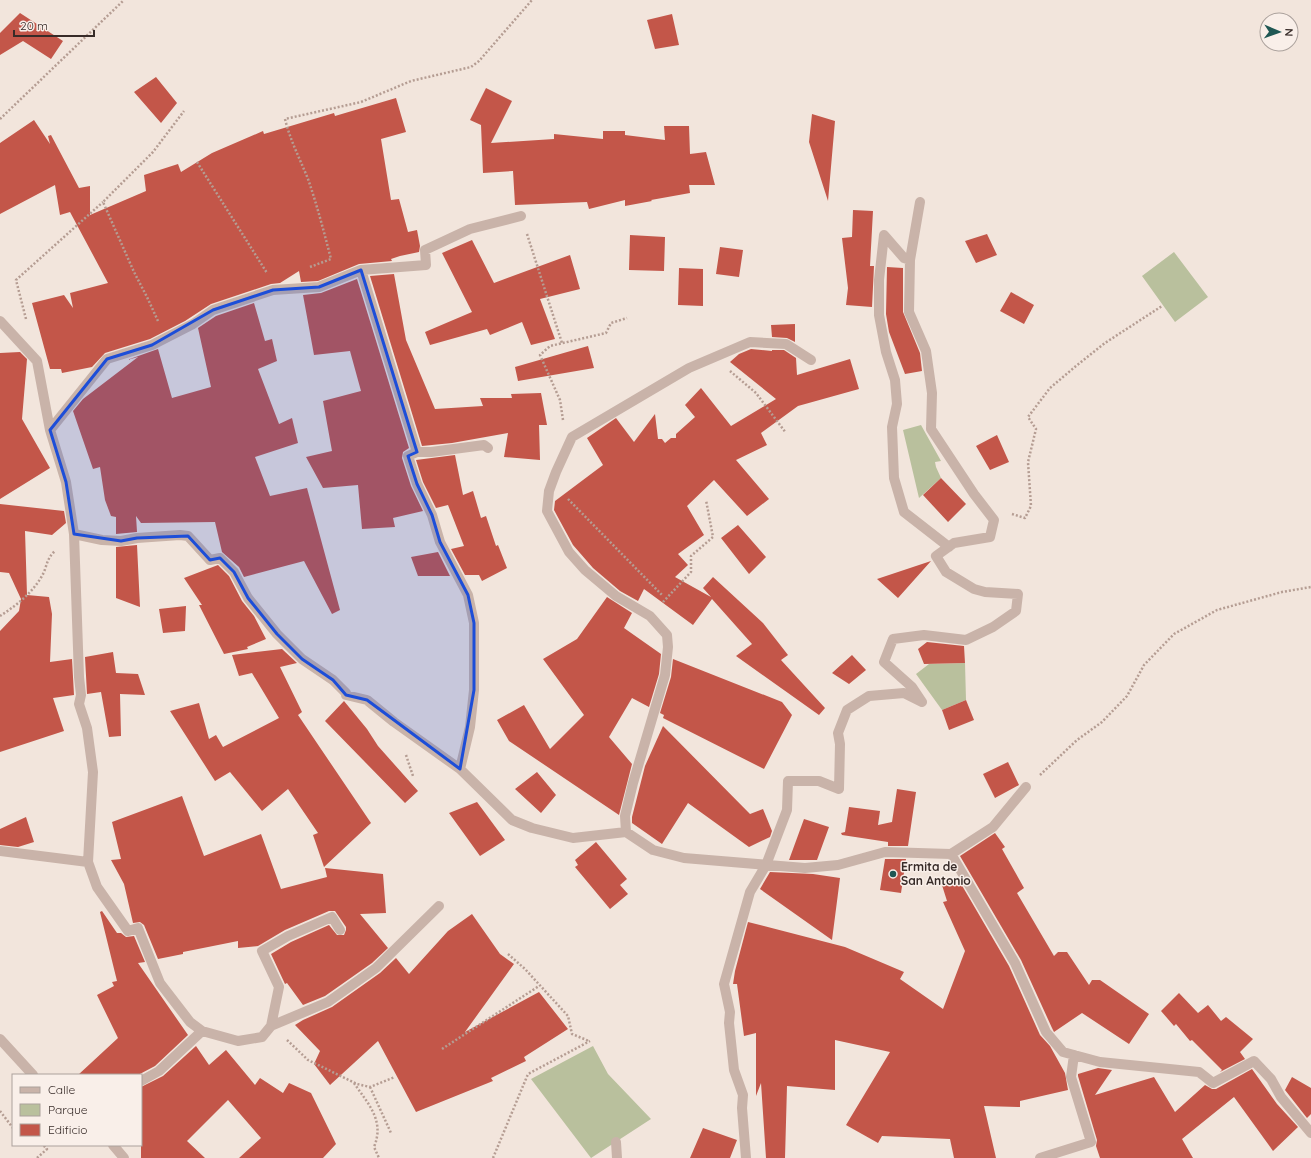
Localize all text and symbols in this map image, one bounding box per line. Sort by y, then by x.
scale bar [14,12,94,38]
north arrow [1259,12,1299,52]
text: 20 m [20,18,48,33]
text: N [1282,28,1296,37]
place label: Ermita de San Antonio [901,859,971,888]
marker: Ermita de San Antonio [888,869,898,879]
legend [12,1074,142,1146]
text: Calle [48,1082,76,1097]
text: Parque [48,1102,88,1117]
text: Edificio [48,1122,88,1137]

